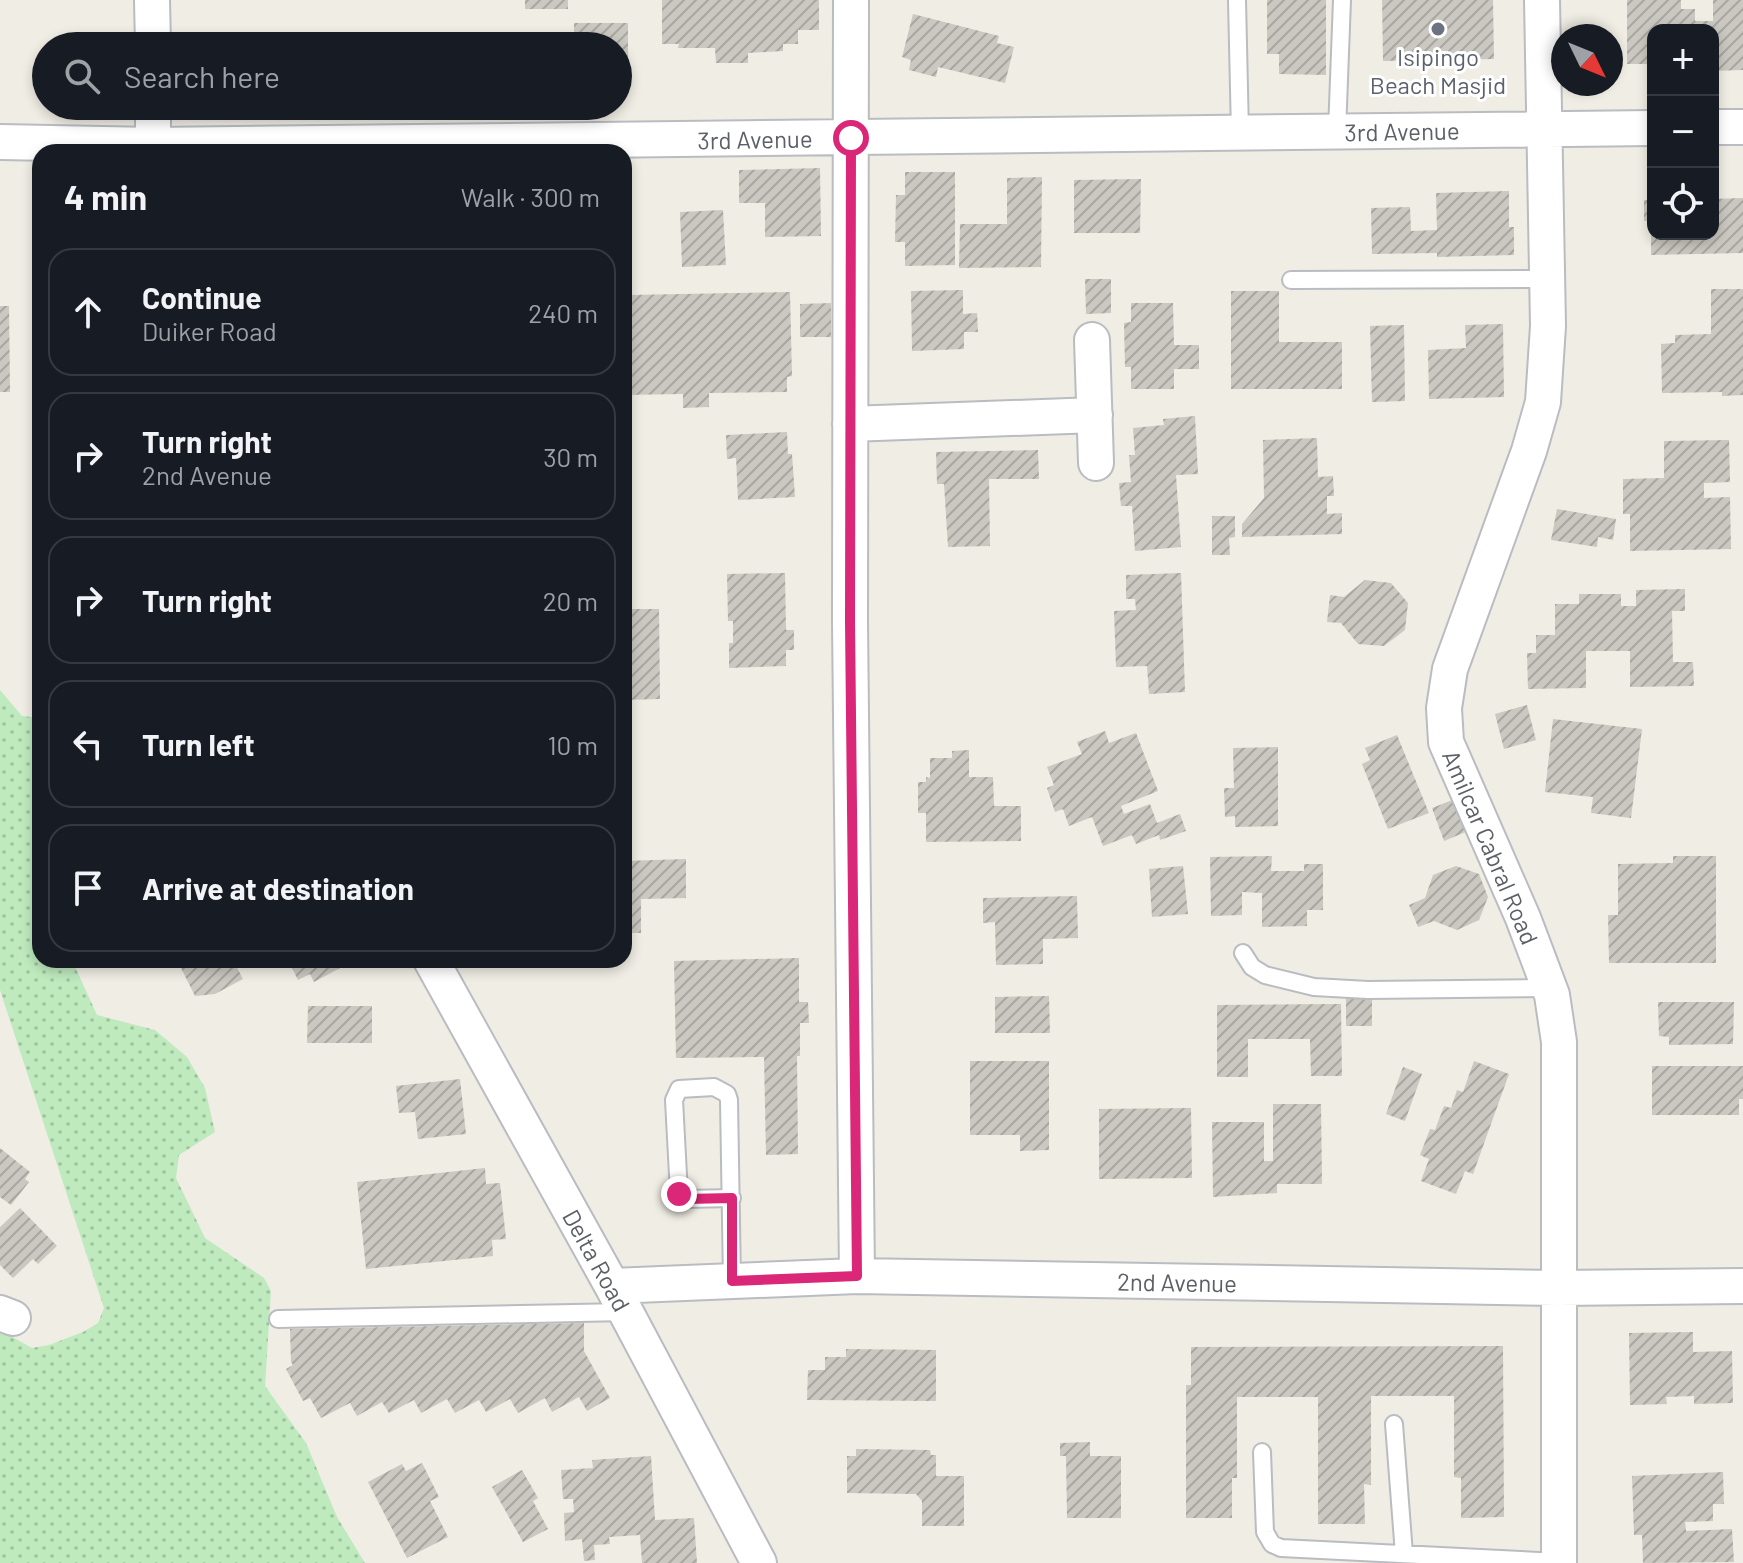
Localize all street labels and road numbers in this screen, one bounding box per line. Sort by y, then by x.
street label: 3rd Avenue [1344,115,1460,147]
street label: 3rd Avenue [697,123,813,155]
street label: Amilcar Cabral Road [1437,745,1545,949]
street label: Delta Road [557,1204,637,1316]
street label: 2nd Avenue [1117,1266,1237,1298]

